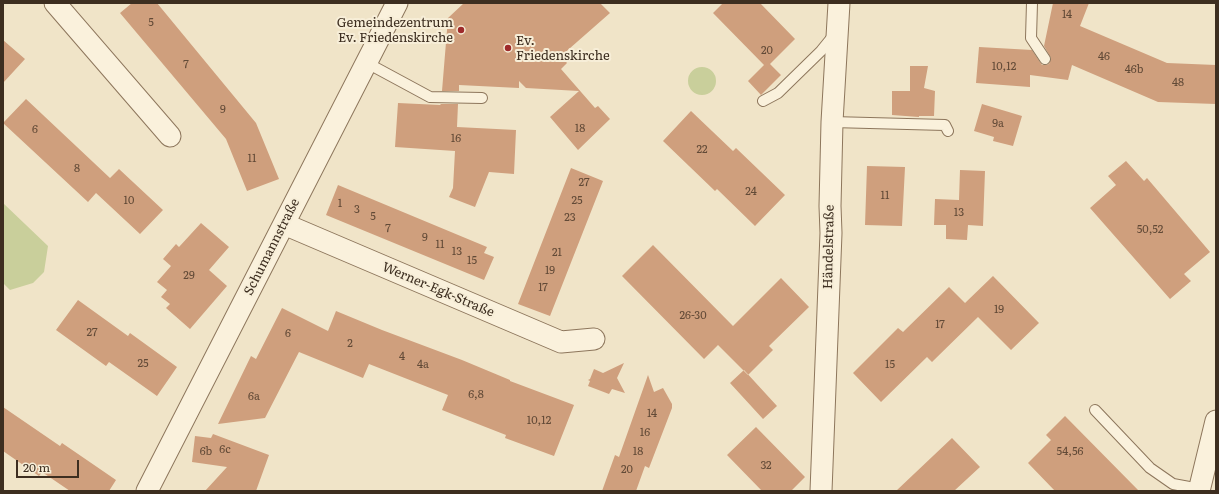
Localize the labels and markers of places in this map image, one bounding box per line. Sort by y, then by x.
place label: Gemeindezentrum Ev. Friedenskirche [337,15,453,46]
marker: Gemeindezentrum Ev. Friedenskirche [456,25,466,35]
place label: Ev. Friedenskirche [516,33,610,64]
marker: Ev. Friedenskirche [503,43,513,53]

